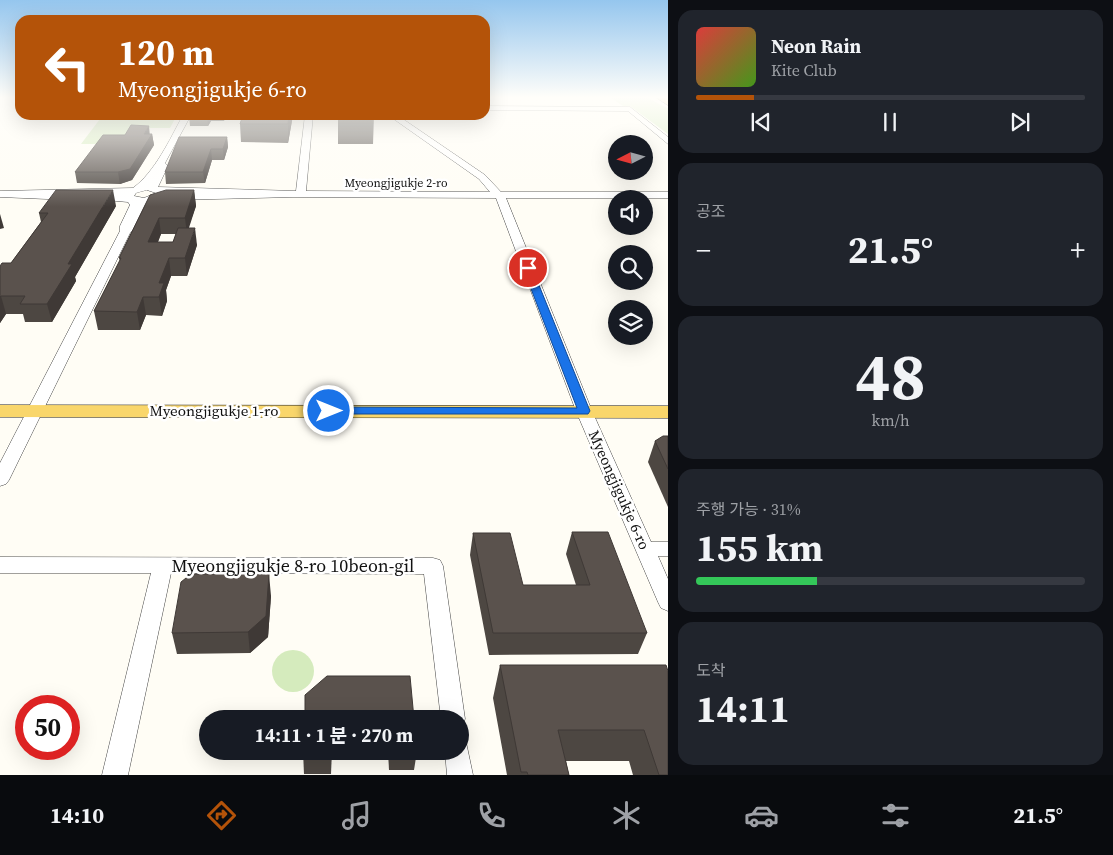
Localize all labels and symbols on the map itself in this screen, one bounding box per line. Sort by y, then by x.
north arrow [608,135,652,180]
street label: Myeongjigukje 2-ro [344,175,448,191]
pin [507,247,549,289]
position arrow [302,384,354,436]
street label: Myeongjigukje 1-ro [150,400,278,421]
street label: Myeongjigukje 6-ro [584,427,655,553]
street label: Myeongjigukje 8-ro 10beon-gil [172,553,414,578]
speed limit sign: 50 [15,695,80,760]

